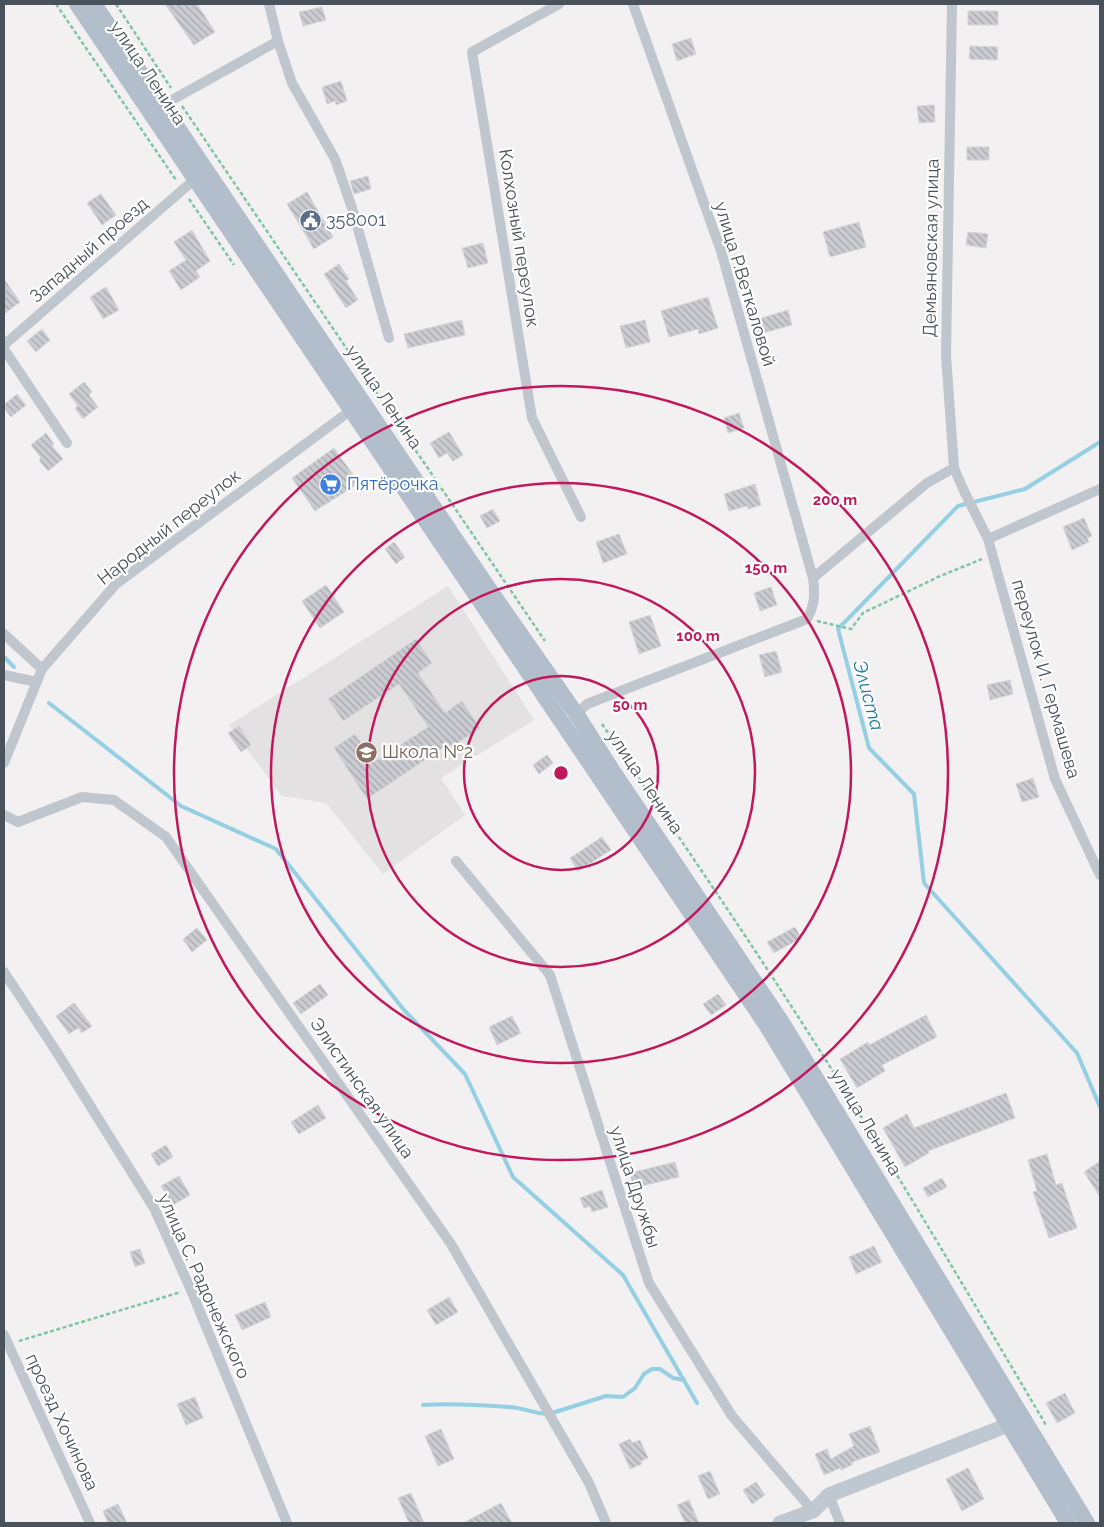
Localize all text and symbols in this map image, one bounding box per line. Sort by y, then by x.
street label: улица Ленина [106,17,191,129]
street label: Колхозный переулок [495,147,544,329]
street label: Демьяновская улица [918,158,943,338]
street label: Западный проезд [25,193,152,307]
street label: улица Р.Веткаловой [710,199,780,369]
public building icon: 358001 [298,208,322,232]
place label: 358001 [326,209,386,230]
street label: улица Ленина [342,341,427,453]
street label: Народный переулок [93,464,244,589]
supermarket icon: Пятёрочка [319,472,343,496]
place label: Пятёрочка [347,473,439,494]
text: 200 m [813,491,857,509]
text: 150 m [745,559,787,577]
street label: переулок И. Гермашева [1008,577,1085,781]
text: 100 m [676,627,720,645]
water label: Элиста [849,657,889,733]
text: 50 m [612,696,648,714]
street label: улица Ленина [603,726,688,838]
school or university icon: Школа №2 [354,740,378,764]
place label: Школа №2 [382,741,473,762]
centre of rings [552,764,570,782]
street label: Элистинская улица [306,1013,419,1162]
street label: улица Ленина [826,1065,907,1179]
street label: улица Дружбы [606,1123,665,1250]
street label: улица С. Радонежского [154,1190,255,1382]
street label: проезд Хочинова [22,1350,103,1494]

